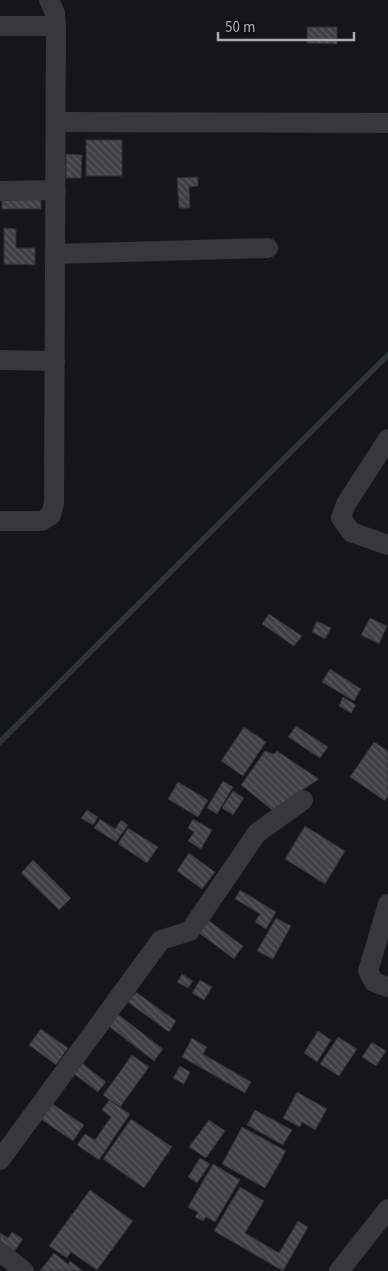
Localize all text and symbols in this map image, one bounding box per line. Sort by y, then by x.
scale bar [218,10,354,42]
text: 50 m [225,17,255,38]

